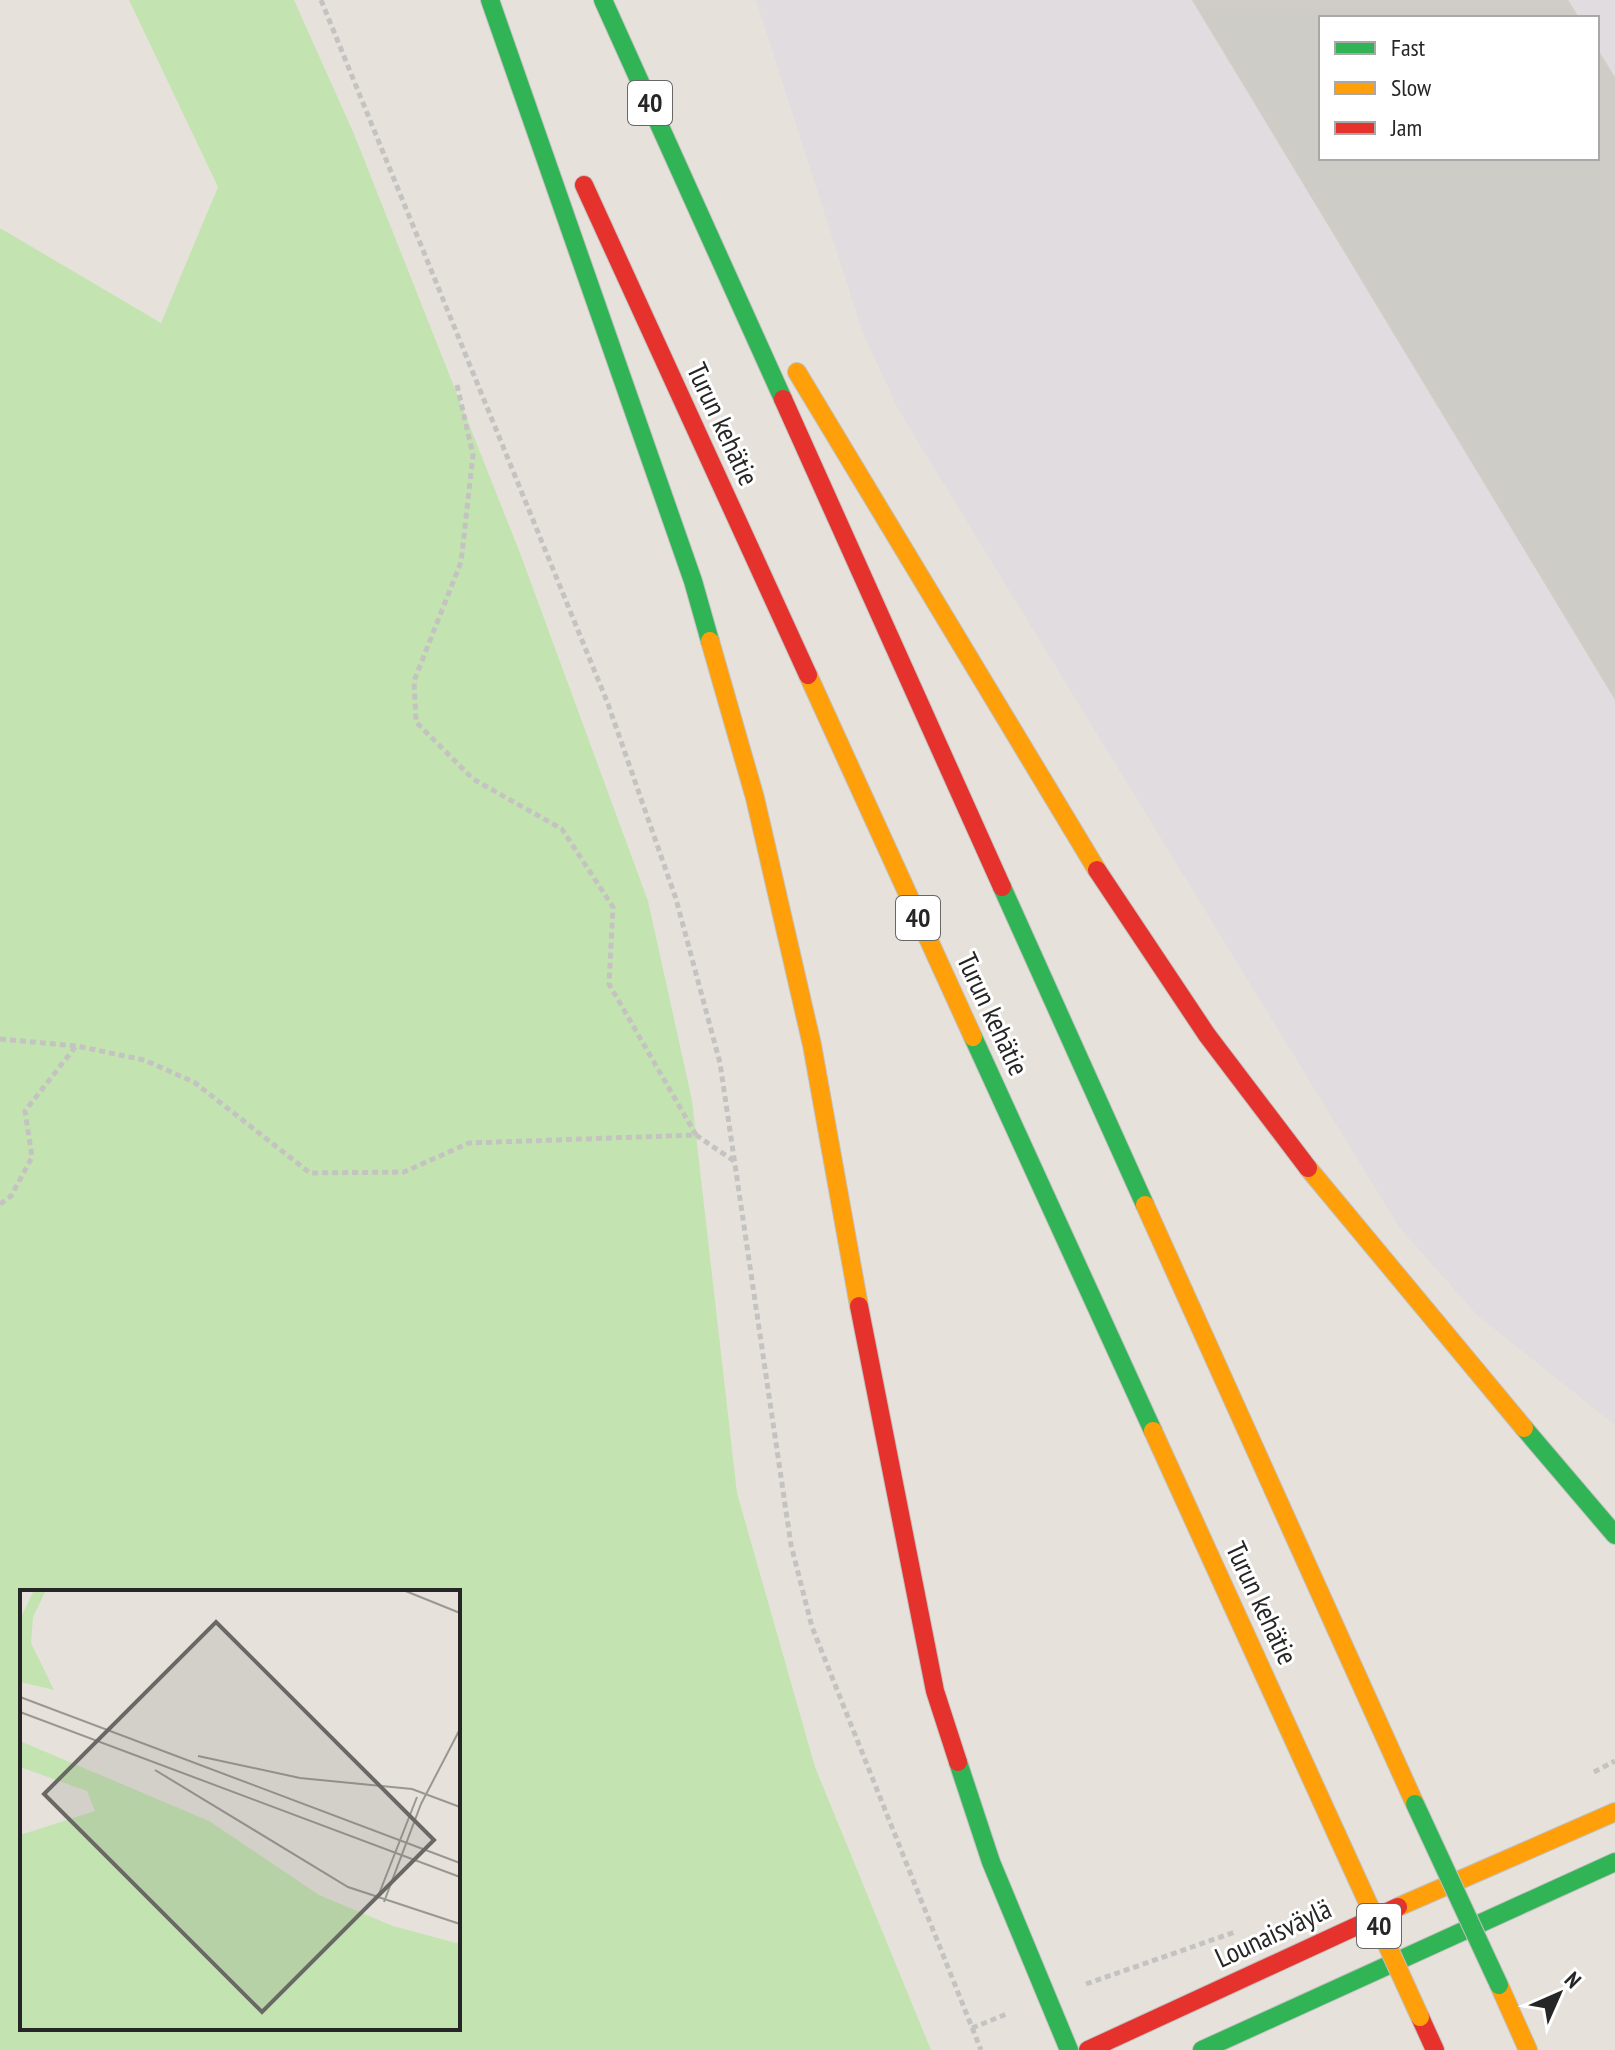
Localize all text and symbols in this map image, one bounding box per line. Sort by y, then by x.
legend [1319,16,1599,160]
text: Fast [1391,32,1426,63]
text: Slow [1391,72,1432,103]
road number: 40 [628,81,672,125]
text: Jam [1390,112,1422,143]
street label: Turun kehätie [679,356,768,491]
road number: 40 [896,896,940,940]
street label: Turun kehätie [949,946,1038,1081]
street label: Turun kehätie [1218,1535,1307,1670]
inset map [20,1590,460,2030]
street label: Lounaisväylä [1209,1890,1337,1976]
road number: 40 [1357,1904,1401,1948]
north arrow [1519,1954,1599,2034]
text: N [1559,1966,1587,1994]

